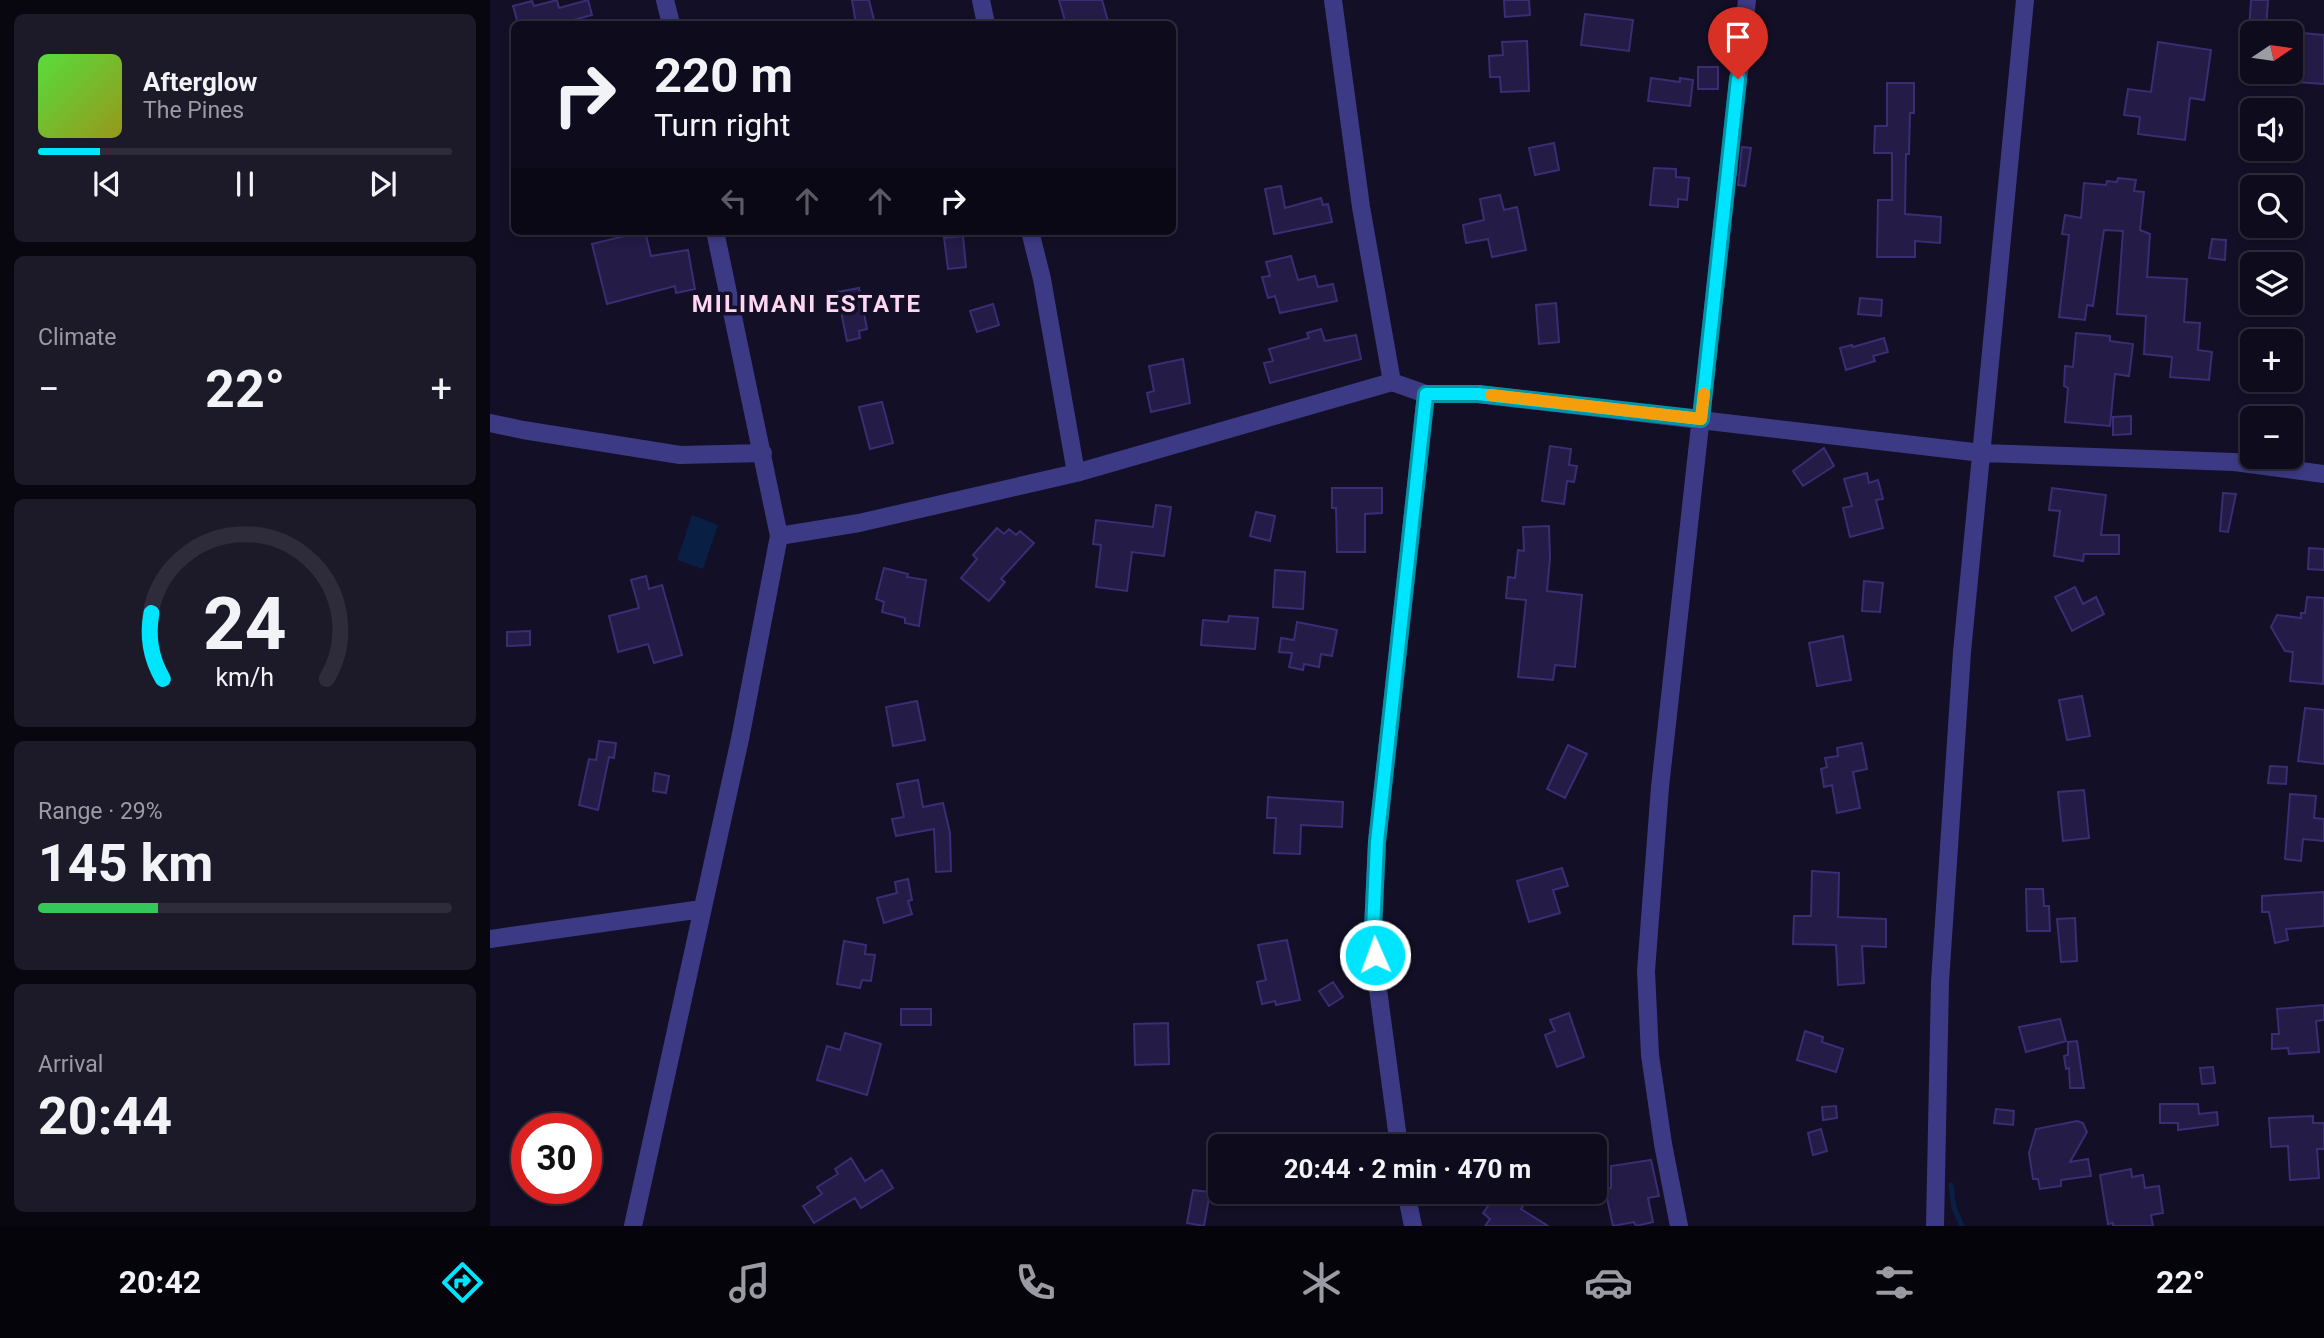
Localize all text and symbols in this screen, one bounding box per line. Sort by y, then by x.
pin [1708,7,1768,79]
icon: arrive [1719,18,1757,56]
north arrow [2240,21,2303,84]
map controls [2240,21,2303,469]
text: 220 m [654,47,793,104]
icon: right [539,49,630,140]
text: Afterglow [143,67,257,97]
text: The Pines [143,97,244,124]
button: sound [2240,98,2303,161]
text: Turn right [654,106,790,144]
icon: previous [88,165,126,203]
icon: pause [226,165,264,203]
icon: next [364,165,402,203]
button: search [2240,175,2303,238]
icon: left [715,182,753,220]
icon: ahead [788,182,826,220]
icon: ahead [861,182,899,220]
icon: right [934,182,972,220]
button: layers [2240,252,2303,315]
district label: MILIMANI ESTATE [692,290,922,318]
text: Climate [38,324,117,351]
button: + [2240,329,2303,392]
text: 22° [205,359,285,420]
text: − [38,367,60,411]
text: + [430,367,452,411]
button: − [2240,406,2303,469]
text: 24 [203,581,287,667]
text: km/h [216,663,274,692]
text: Range · 29% [38,798,163,825]
text: 145 km [38,833,213,894]
position arrow [1338,918,1412,992]
text: Arrival [38,1051,103,1078]
text: 20:44 [38,1086,172,1147]
speed limit sign: 30 [511,1113,602,1204]
text: 20:44 · 2 min · 470 m [1284,1154,1531,1184]
icon: directions [438,1258,487,1307]
icon: music [725,1258,774,1307]
icon: phone [1011,1258,1060,1307]
icon: climate [1297,1258,1346,1307]
icon: car [1584,1258,1633,1307]
icon: filters [1870,1258,1919,1307]
text: 20:42 [119,1263,201,1301]
text: 22° [2156,1263,2205,1301]

